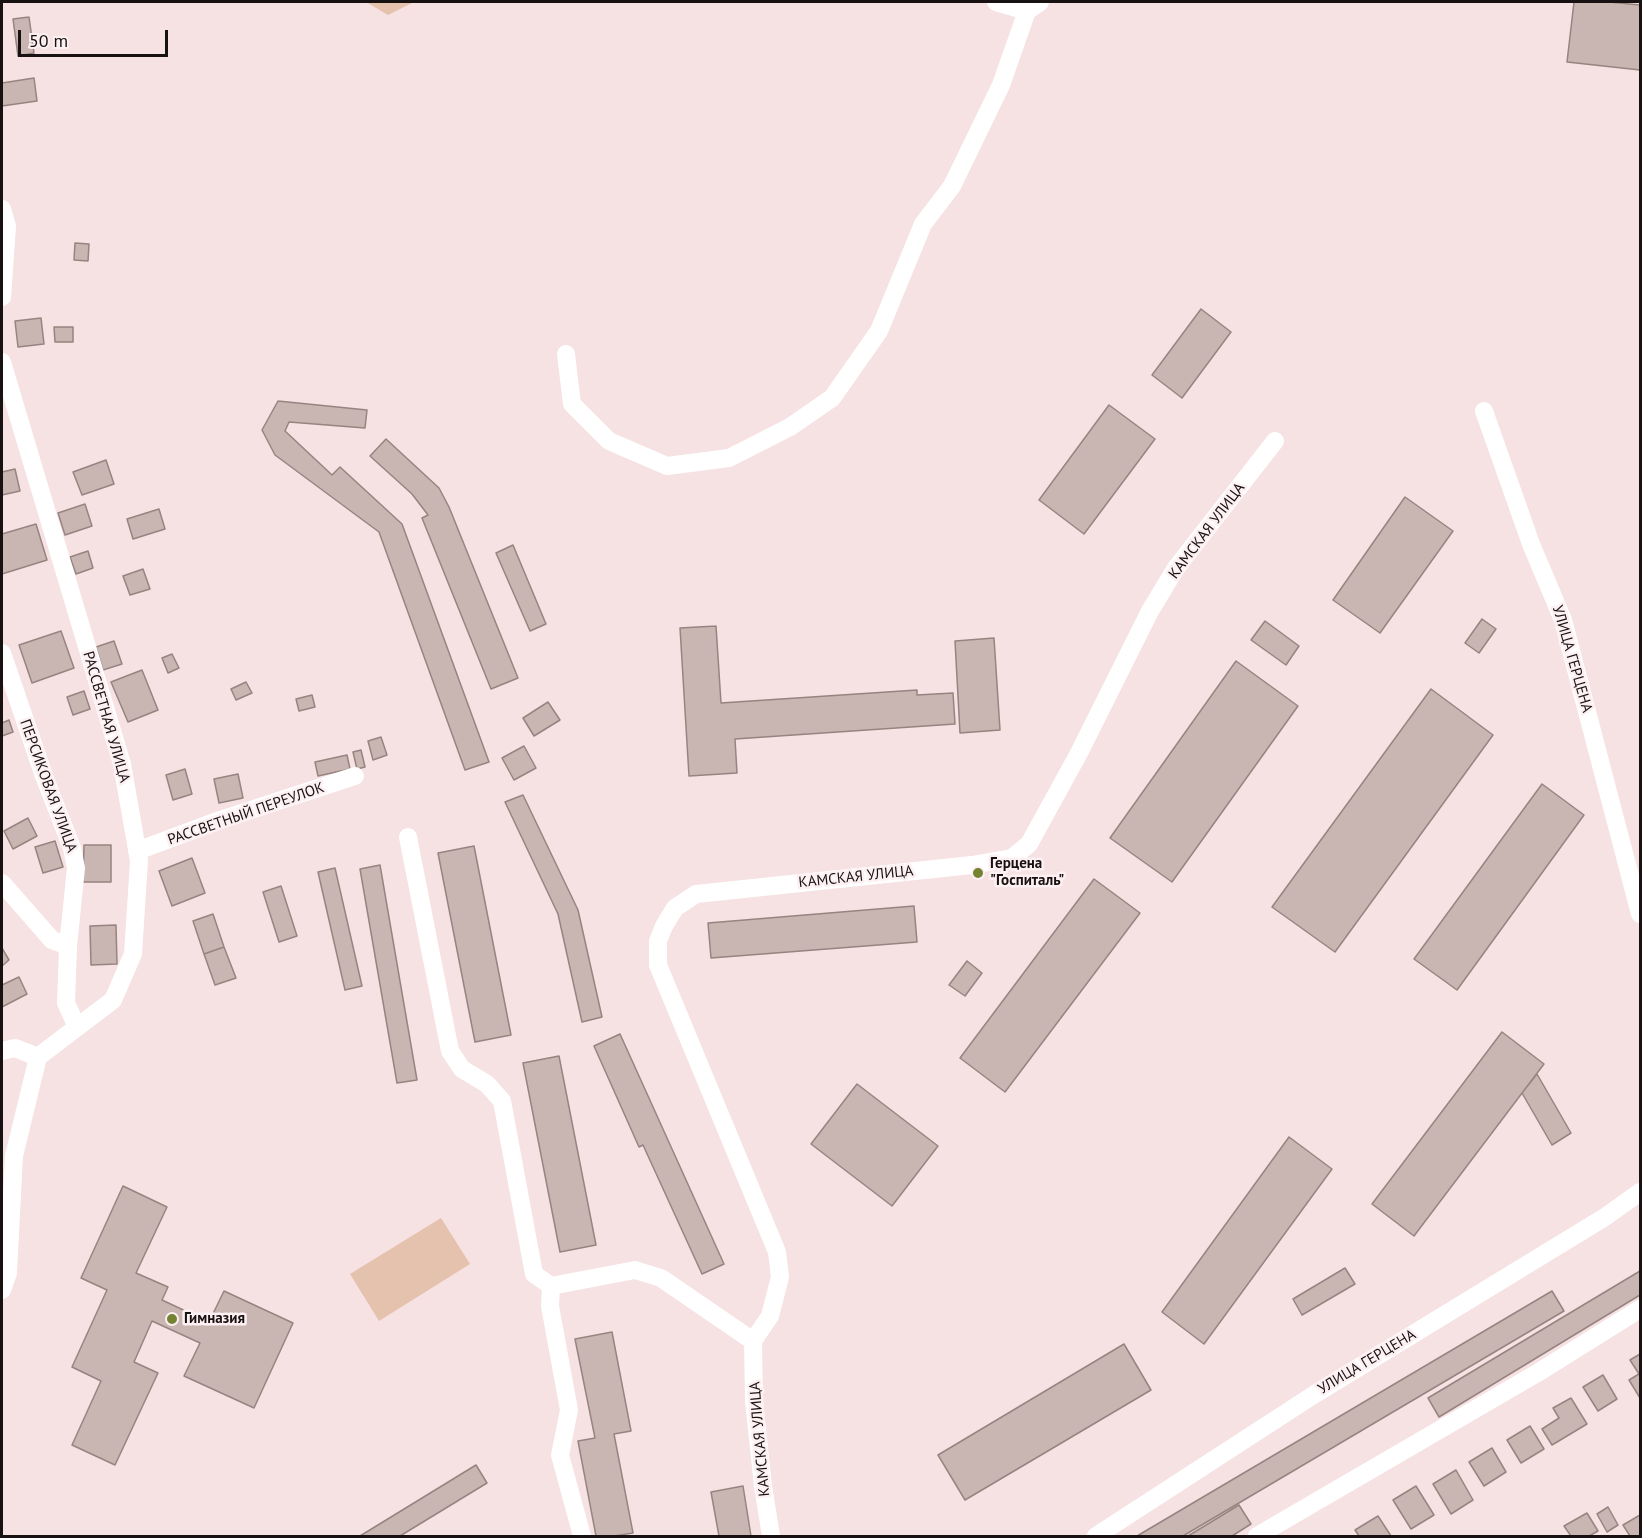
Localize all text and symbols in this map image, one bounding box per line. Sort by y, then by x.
scale bar [21,18,171,56]
text: 50 m [29,29,68,52]
street label: КАМСКАЯ УЛИЦА [1165,480,1249,582]
street label: УЛИЦА ГЕРЦЕНА [1548,603,1596,715]
street label: РАССВЕТНАЯ УЛИЦА [79,649,133,785]
street label: ПЕРСИКОВАЯ УЛИЦА [16,717,80,855]
street label: РАССВЕТНЫЙ ПЕРЕУЛОК [165,779,327,849]
place label: Герцена "Госпиталь" [990,855,1064,890]
street label: КАМСКАЯ УЛИЦА [798,862,914,892]
marker: Герцена "Госпиталь" [971,866,985,880]
place label: Гимназия [184,1310,245,1328]
marker: Гимназия [165,1312,179,1326]
street label: УЛИЦА ГЕРЦЕНА [1315,1326,1419,1398]
street label: КАМСКАЯ УЛИЦА [746,1381,774,1497]

